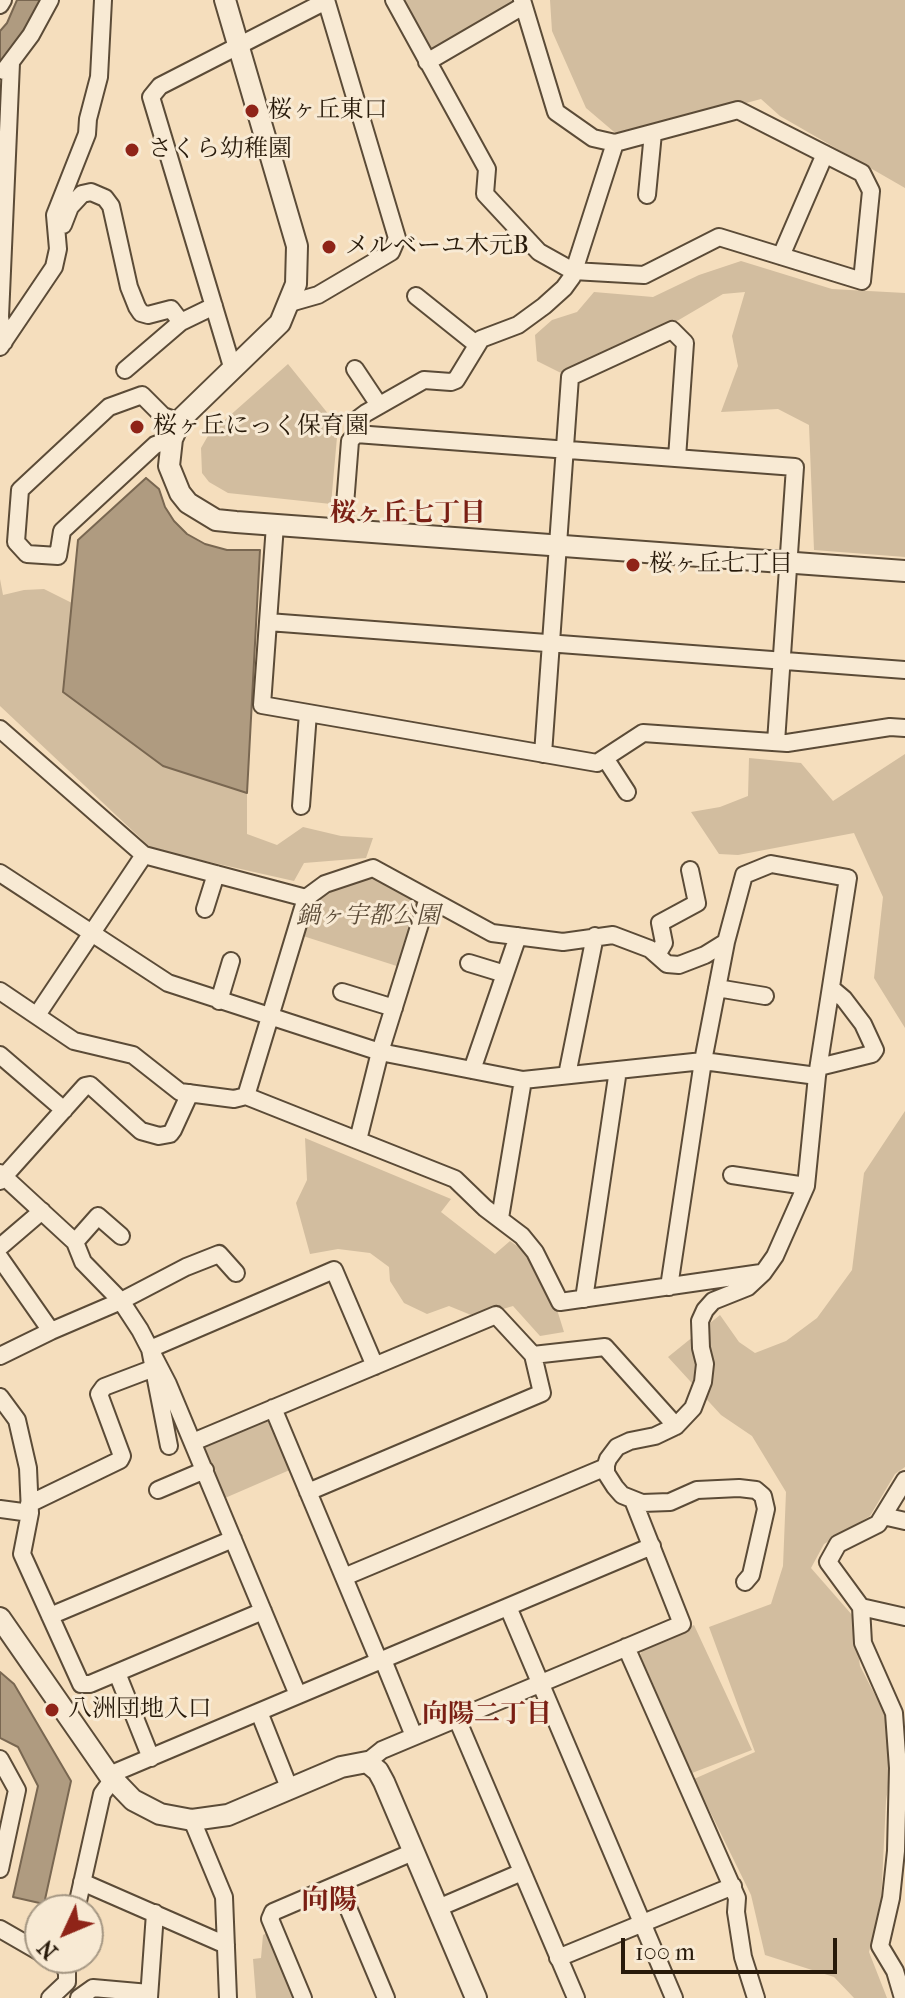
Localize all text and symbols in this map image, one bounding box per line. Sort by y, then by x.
place label: 桜ヶ丘東口 [268,97,388,125]
marker: 桜ヶ丘東口 [243,102,261,120]
place label: さくら幼稚園 [148,136,292,164]
marker: さくら幼稚園 [123,141,141,159]
place label: メルベーユ木元B [345,233,529,261]
marker: メルベーユ木元B [320,238,338,256]
place label: 桜ヶ丘にっく保育園 [153,413,369,441]
marker: 桜ヶ丘にっく保育園 [128,418,146,436]
district label: 桜ヶ丘七丁目 [330,499,486,531]
place label: 桜ヶ丘七丁目 [649,551,793,579]
marker: 桜ヶ丘七丁目 [624,556,642,574]
park label: 鍋ヶ宇都公園 [296,903,440,931]
place label: 八洲団地入口 [68,1696,212,1724]
district label: 向陽二丁目 [422,1700,552,1732]
marker: 八洲団地入口 [43,1701,61,1719]
district label: 向陽 [301,1885,357,1919]
north arrow [24,1894,104,1974]
scale bar [625,1922,841,1972]
text: N [33,1934,63,1964]
text: 100 m [635,1938,695,1966]

